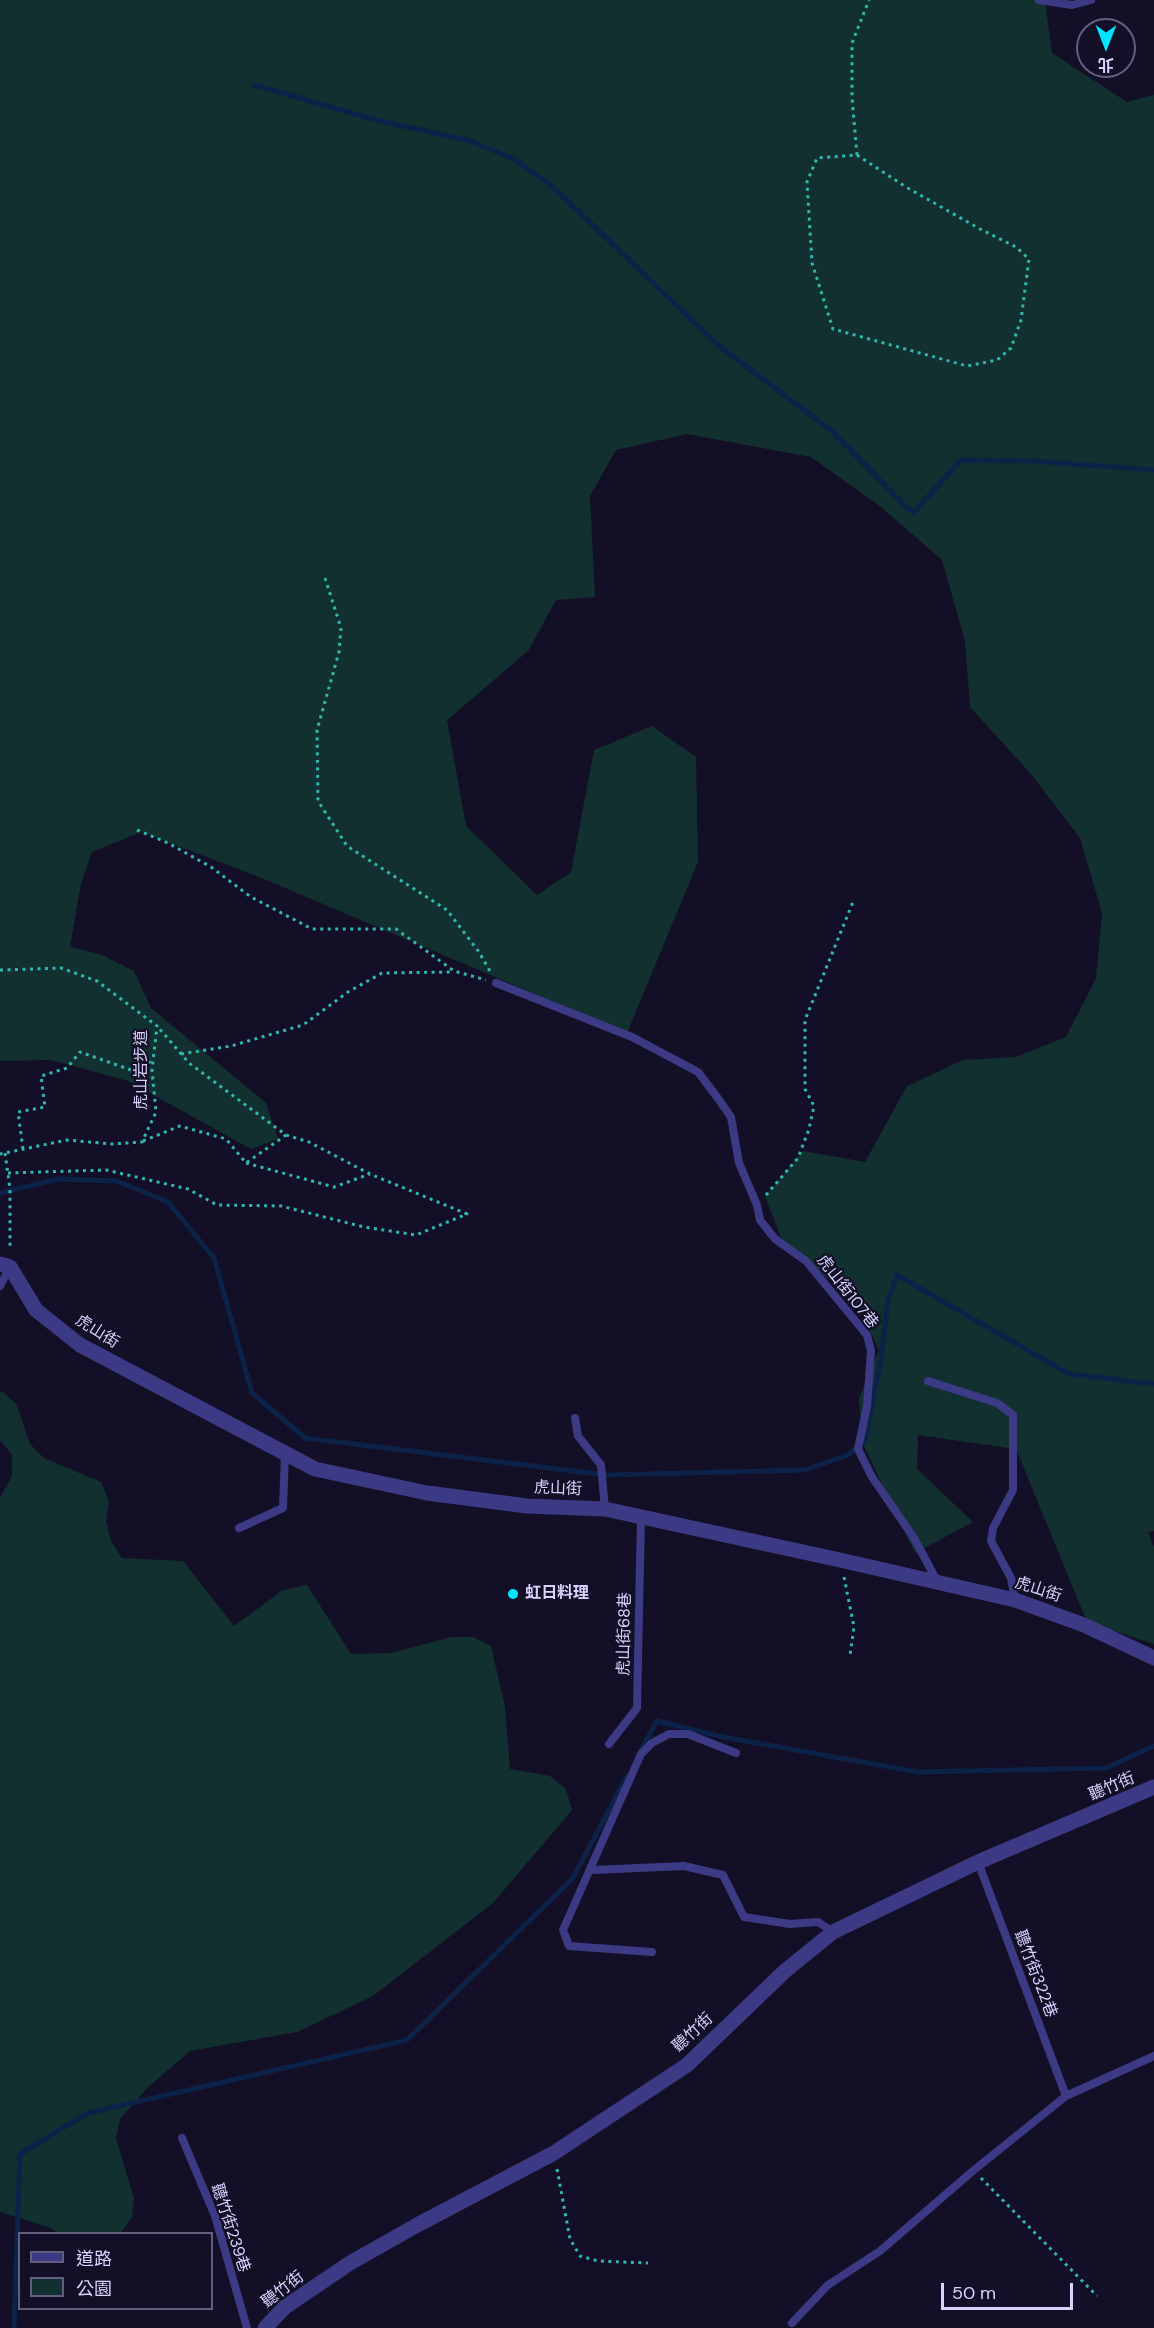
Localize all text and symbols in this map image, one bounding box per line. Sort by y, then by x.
north arrow [1076,18,1136,78]
text: 北 [1098,54,1114,75]
street label: 虎山岩步道 [132,1030,152,1110]
street label: 虎山街107巷 [812,1251,882,1333]
street label: 虎山街 [72,1311,122,1353]
street label: 虎山街 [534,1479,582,1499]
street label: 虎山街 [1012,1573,1064,1607]
place label: 虹日料理 [525,1584,589,1604]
marker: 虹日料理 [506,1587,520,1601]
street label: 虎山街68巷 [615,1592,635,1676]
street label: 聽竹街 [1086,1769,1138,1805]
street label: 聽竹街322巷 [1010,1928,1060,2020]
street label: 聽竹街 [669,2010,717,2056]
street label: 聽竹街239巷 [207,2181,253,2275]
legend [18,2232,213,2310]
text: 道路 [76,2247,112,2271]
street label: 聽竹街 [258,2268,308,2312]
scale bar [944,2271,1076,2309]
text: 公園 [76,2277,112,2301]
text: 50 m [952,2281,996,2305]

